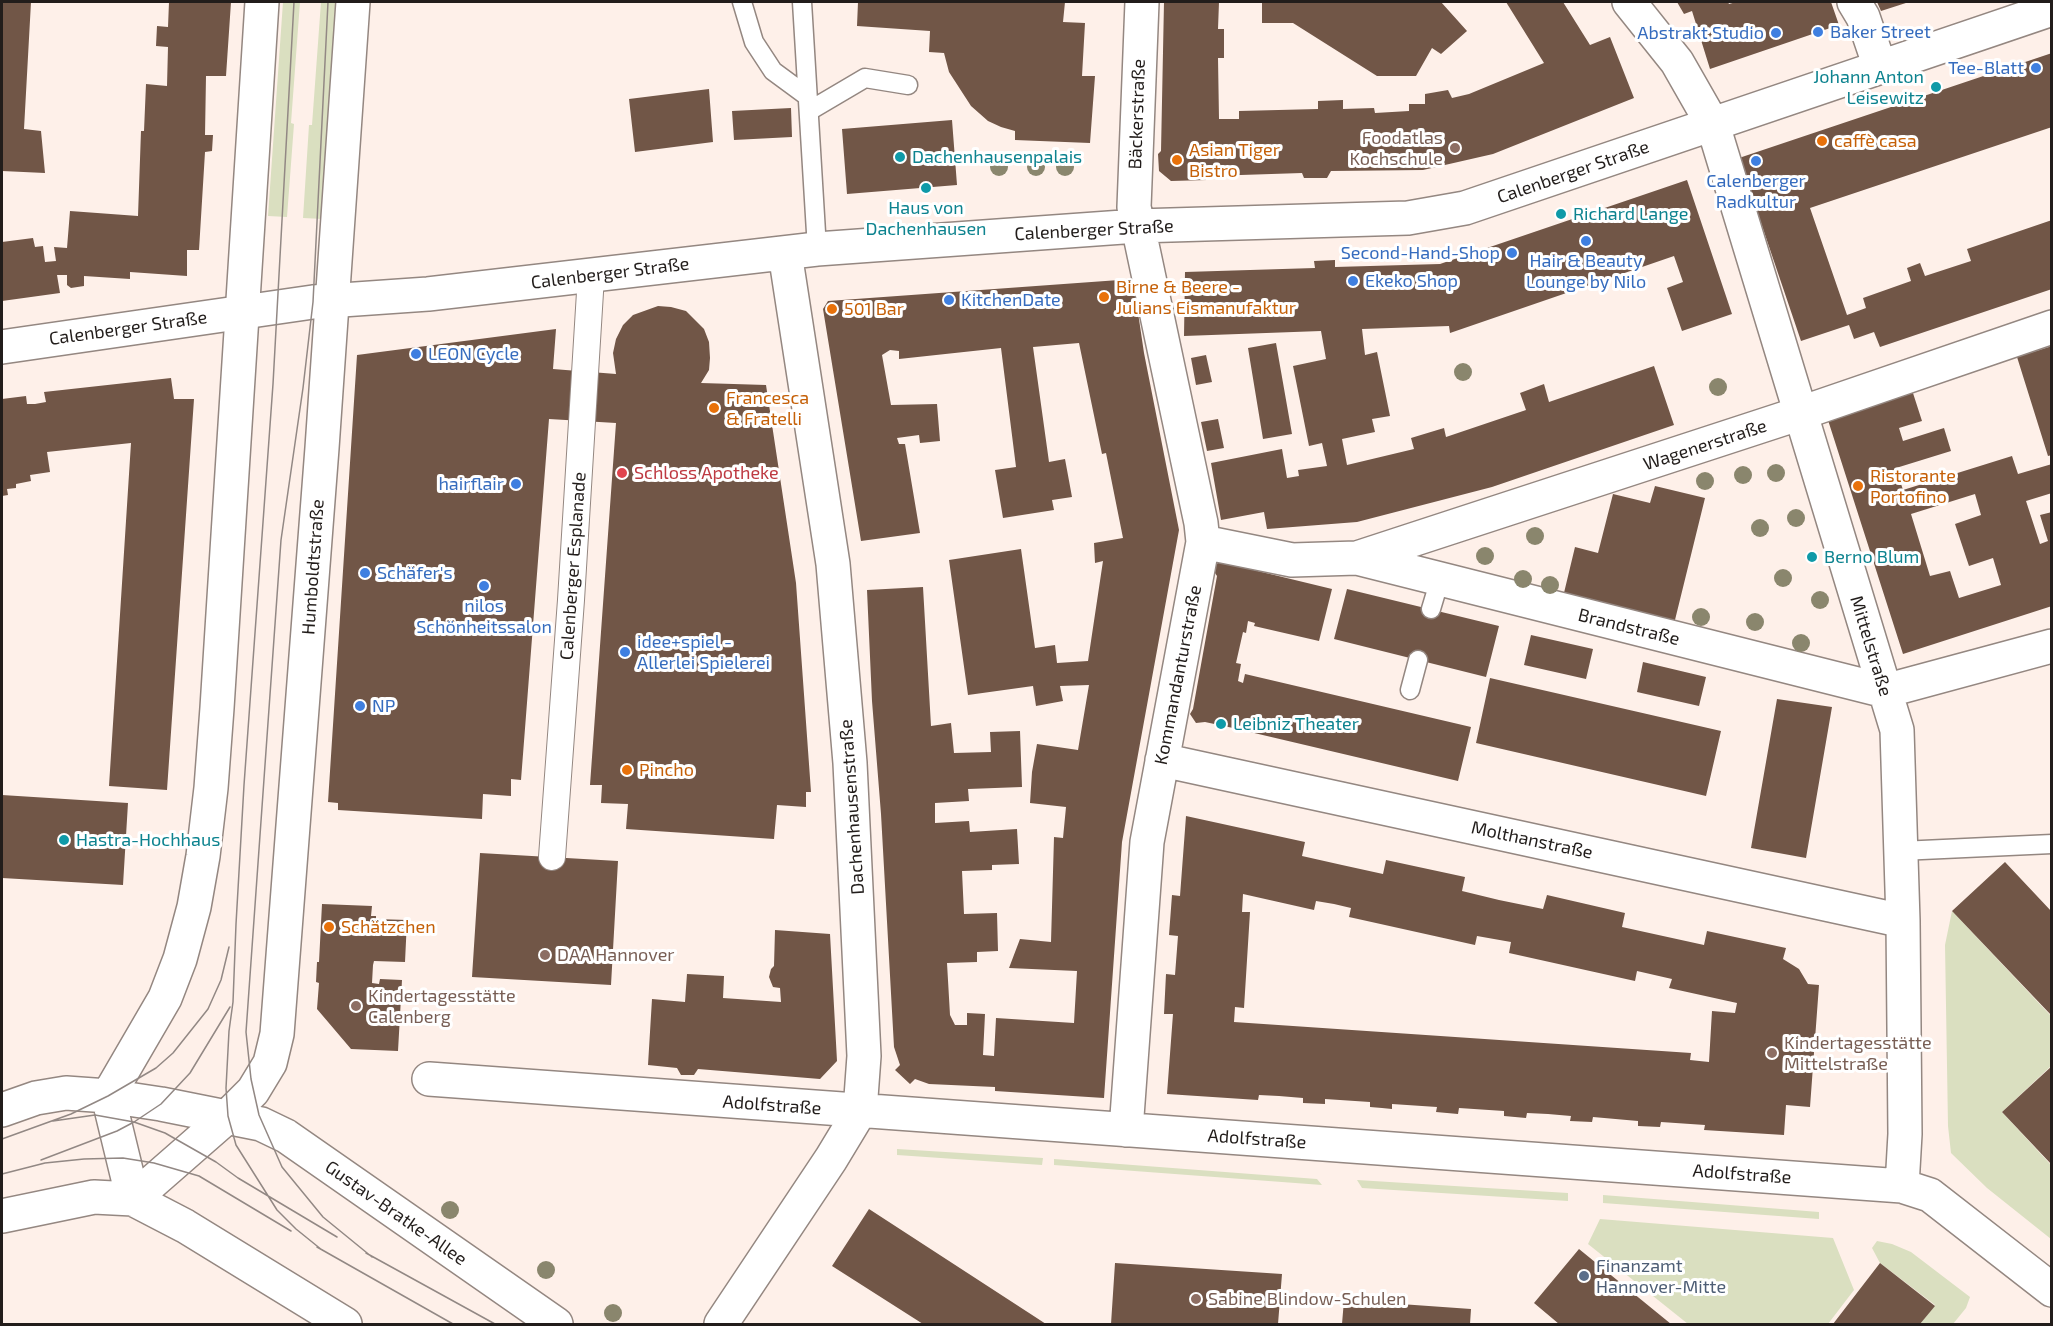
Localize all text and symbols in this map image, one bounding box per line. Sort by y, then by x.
place label: Baker Street [1830,21,1931,43]
place label: Abstrakt Studio [1637,22,1764,44]
marker: Baker Street [1811,25,1825,39]
marker: Abstrakt Studio [1769,26,1783,40]
place label: Tee-Blatt [1948,57,2024,79]
street label: Bäckerstraße [1124,58,1150,170]
marker: Tee-Blatt [2029,61,2043,75]
place label: Johann Anton Leisewitz [1813,66,1924,109]
marker: Johann Anton Leisewitz [1929,80,1943,94]
place label: Foodatlas Kochschule [1349,127,1443,170]
place label: caffè casa [1834,130,1917,152]
marker: caffè casa [1815,134,1829,148]
street label: Calenberger Straße [1494,136,1652,208]
place label: Asian Tiger Bistro [1189,139,1280,182]
marker: Foodatlas Kochschule [1448,141,1462,155]
place label: Dachenhausenpalais [912,146,1082,168]
marker: Dachenhausenpalais [893,150,907,164]
marker: Asian Tiger Bistro [1170,153,1184,167]
marker: Calenberger Radkultur [1749,154,1763,168]
place label: Calenberger Radkultur [1706,170,1806,213]
marker: Haus von Dachenhausen [919,181,933,195]
place label: Haus von Dachenhausen [865,197,987,240]
place label: Richard Lange [1573,203,1688,225]
marker: Richard Lange [1554,207,1568,221]
street label: Calenberger Straße [1014,215,1174,245]
marker: Hair & Beauty Lounge by Nilo [1579,234,1593,248]
place label: Second-Hand-Shop [1341,242,1500,264]
marker: Second-Hand-Shop [1505,246,1519,260]
place label: Hair & Beauty Lounge by Nilo [1526,250,1646,292]
street label: Calenberger Straße [530,253,690,293]
place label: Ekeko Shop [1365,270,1458,292]
marker: Ekeko Shop [1346,274,1360,288]
place label: Birne & Beere - Julians Eismanufaktur [1116,276,1296,318]
place label: KitchenDate [961,289,1061,311]
marker: Birne & Beere - Julians Eismanufaktur [1097,290,1111,304]
marker: KitchenDate [942,293,956,307]
place label: 501 Bar [844,298,904,320]
marker: 501 Bar [825,302,839,316]
street label: Calenberger Straße [48,306,208,350]
place label: LEON Cycle [428,343,519,365]
marker: LEON Cycle [409,347,423,361]
place label: Francesca & Fratelli [726,387,809,430]
marker: Francesca & Fratelli [707,401,721,415]
street label: Wagenerstraße [1640,415,1770,475]
place label: Schloss Apotheke [634,462,779,484]
place label: Ristorante Portofino [1870,465,1956,508]
marker: Schloss Apotheke [615,466,629,480]
street label: Calenberger Esplanade [556,471,590,661]
place label: hairflair [438,473,504,495]
marker: hairflair [509,477,523,491]
marker: Ristorante Portofino [1851,479,1865,493]
street label: Humboldtstraße [297,498,329,636]
place label: Berno Blum [1824,546,1919,568]
marker: Berno Blum [1805,550,1819,564]
place label: Schäfer's [377,562,453,584]
marker: Schäfer's [358,566,372,580]
marker: nilos Schönheitssalon [477,579,491,593]
street label: Kommandanturstraße [1150,583,1206,767]
street label: Mittelstraße [1845,593,1897,699]
place label: nilos Schönheitssalon [416,595,552,638]
street label: Brandstraße [1576,604,1682,650]
place label: idee+spiel - Allerlei Spielerei [637,631,770,674]
marker: idee+spiel - Allerlei Spielerei [618,645,632,659]
place label: NP [372,695,395,717]
marker: NP [353,699,367,713]
place label: Leibniz Theater [1233,713,1359,735]
marker: Leibniz Theater [1214,717,1228,731]
street label: Dachenhausenstraße [835,718,869,896]
place label: Pincho [639,759,694,781]
marker: Pincho [620,763,634,777]
street label: Molthanstraße [1469,817,1595,863]
place label: Hastra-Hochhaus [76,829,220,851]
marker: Hastra-Hochhaus [57,833,71,847]
place label: Schätzchen [341,916,436,938]
marker: Schätzchen [322,920,336,934]
place label: DAA Hannover [557,944,675,966]
marker: DAA Hannover [538,948,552,962]
place label: Kindertagesstätte Calenberg [368,985,516,1028]
marker: Kindertagesstätte Calenberg [349,999,363,1013]
place label: Kindertagesstätte Mittelstraße [1784,1032,1932,1074]
marker: Kindertagesstätte Mittelstraße [1765,1046,1779,1060]
street label: Adolfstraße [722,1091,822,1119]
street label: Adolfstraße [1207,1125,1307,1153]
street label: Gustav-Bratke-Allee [321,1156,471,1270]
street label: Adolfstraße [1692,1160,1792,1188]
place label: Finanzamt Hannover-Mitte [1596,1255,1726,1298]
marker: Finanzamt Hannover-Mitte [1577,1269,1591,1283]
place label: Sabine Blindow-Schulen [1208,1288,1407,1310]
marker: Sabine Blindow-Schulen [1189,1292,1203,1306]

